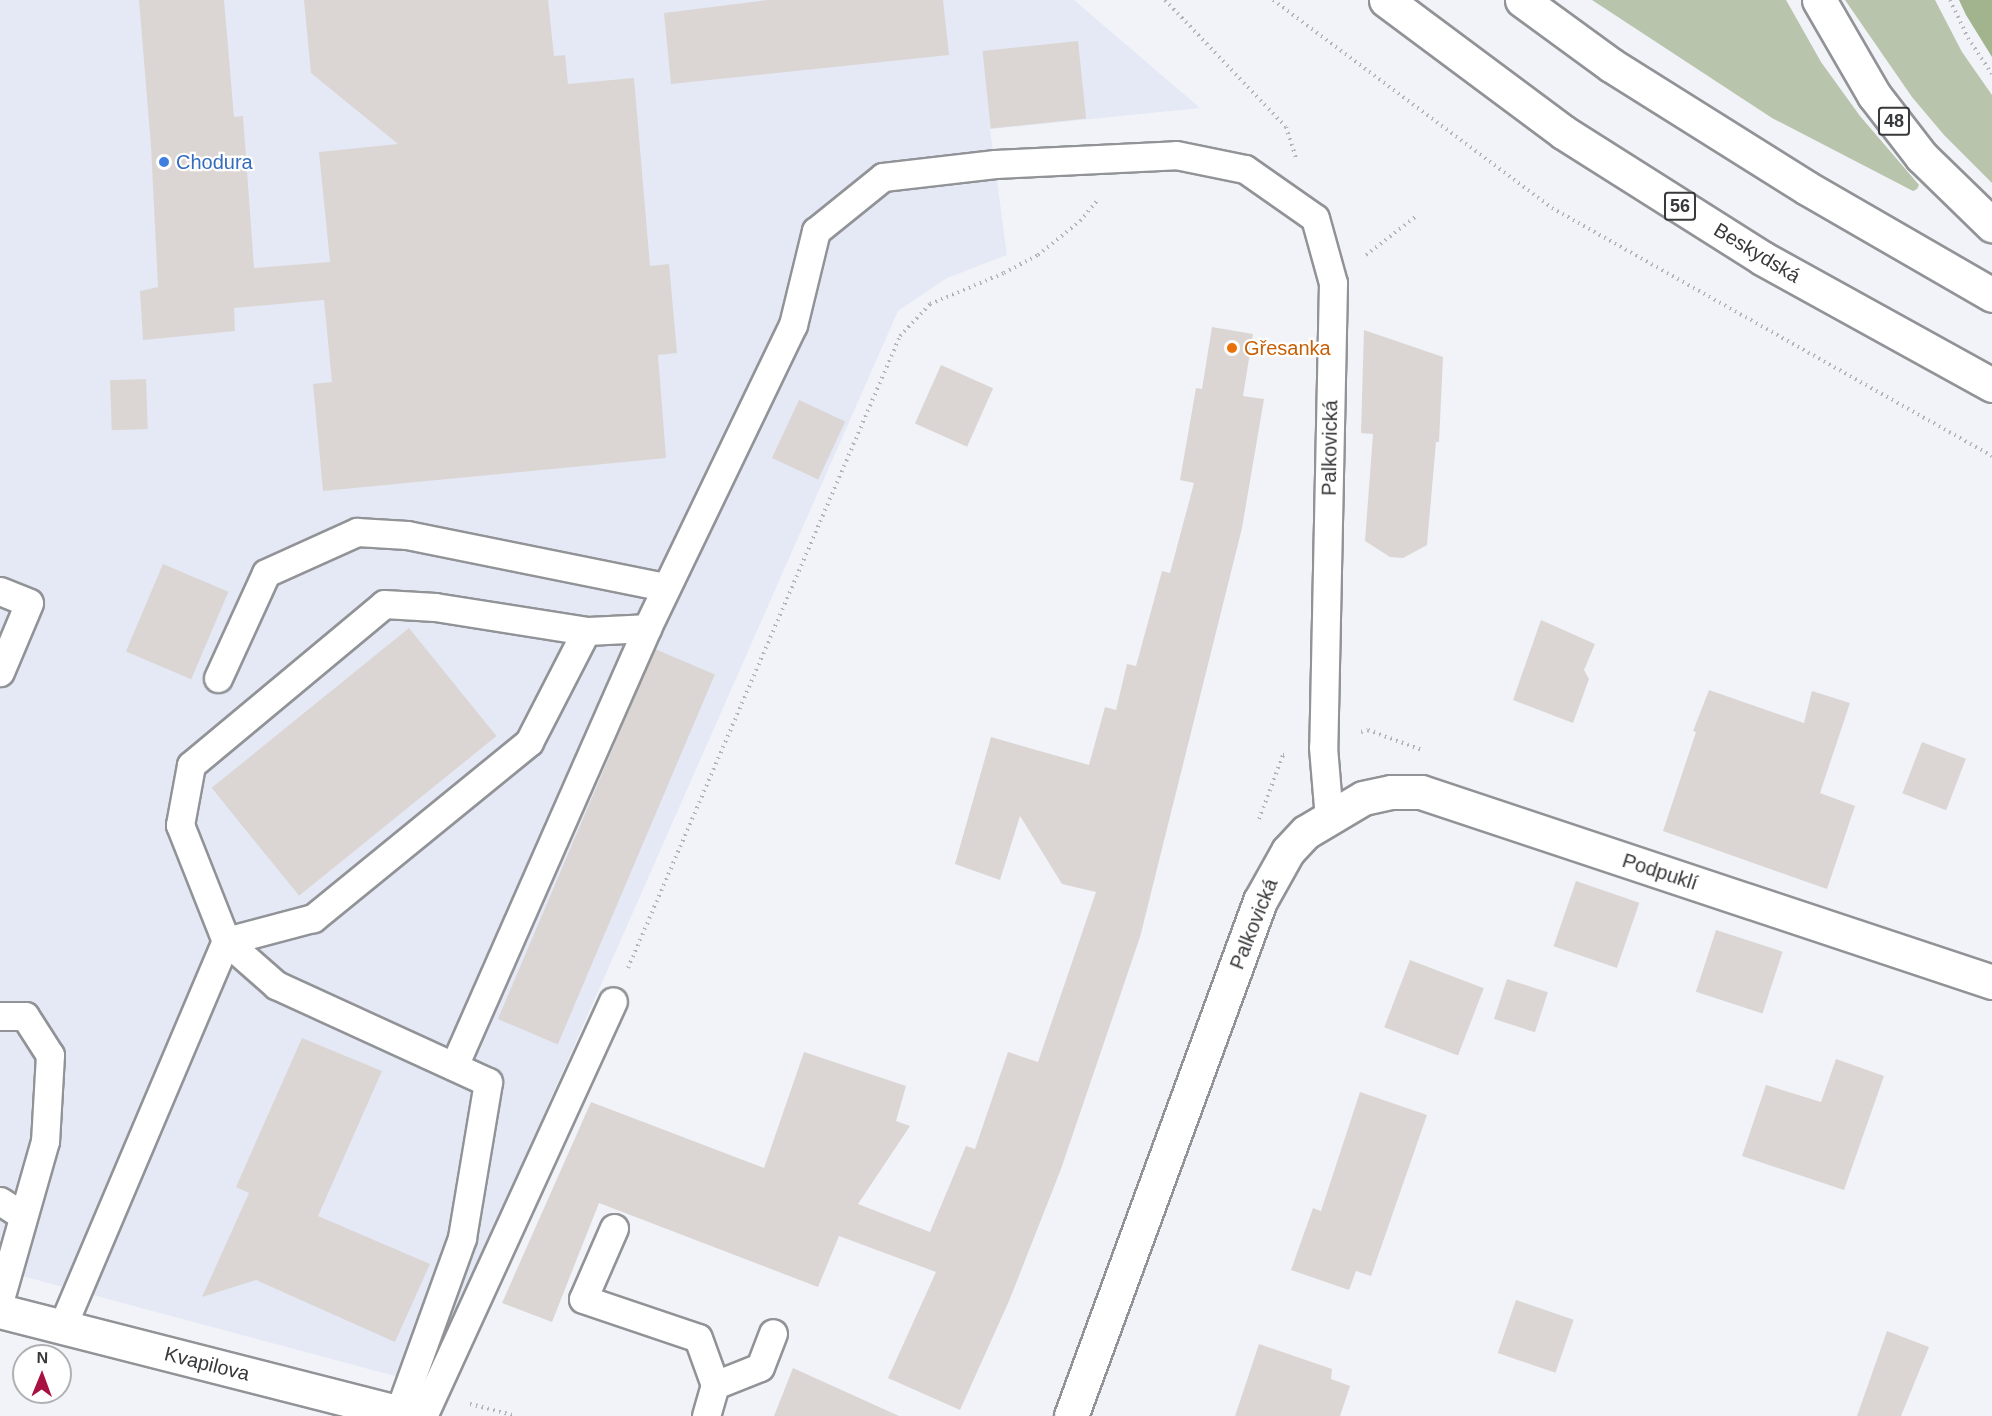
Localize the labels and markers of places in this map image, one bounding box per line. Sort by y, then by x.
place label: Chodura [176,150,253,174]
marker: Chodura [157,155,171,169]
place label: Gřesanka [1244,336,1331,360]
marker: Gřesanka [1225,341,1239,355]

